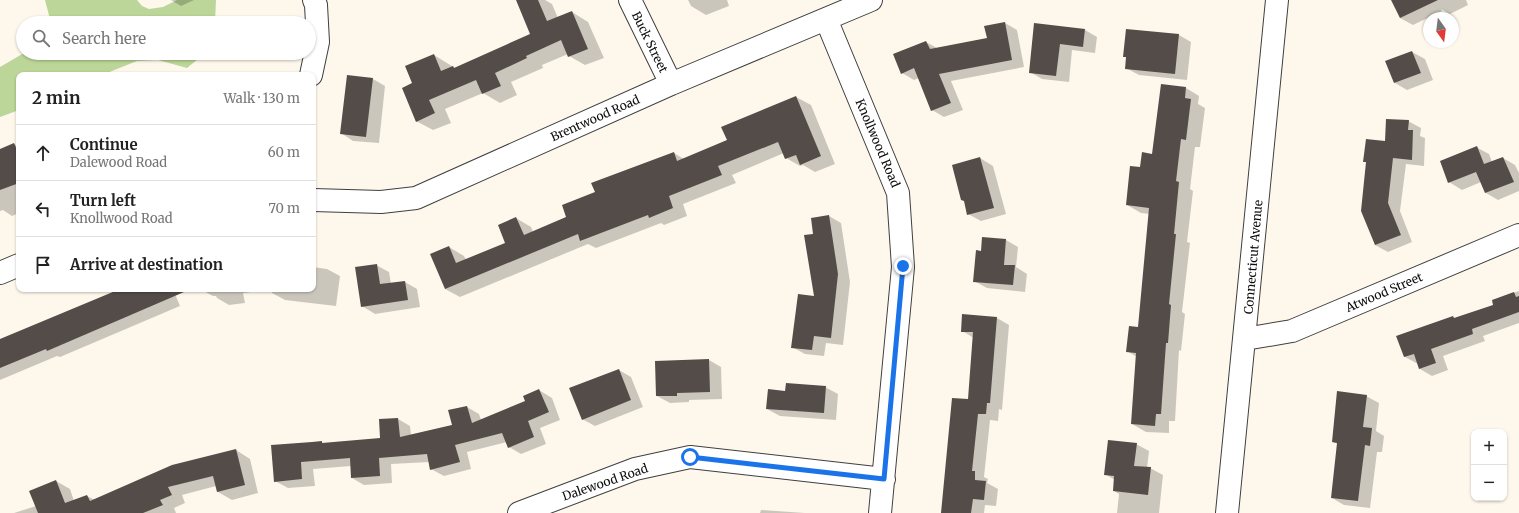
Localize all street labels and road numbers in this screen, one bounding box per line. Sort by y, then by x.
street label: Buck Street [629,9,671,75]
street label: Brentwood Road [548,92,642,144]
street label: Knollwood Road [853,96,903,190]
street label: Connecticut Avenue [1241,199,1265,315]
street label: Atwood Street [1342,269,1425,315]
street label: Dalewood Road [560,460,650,504]

